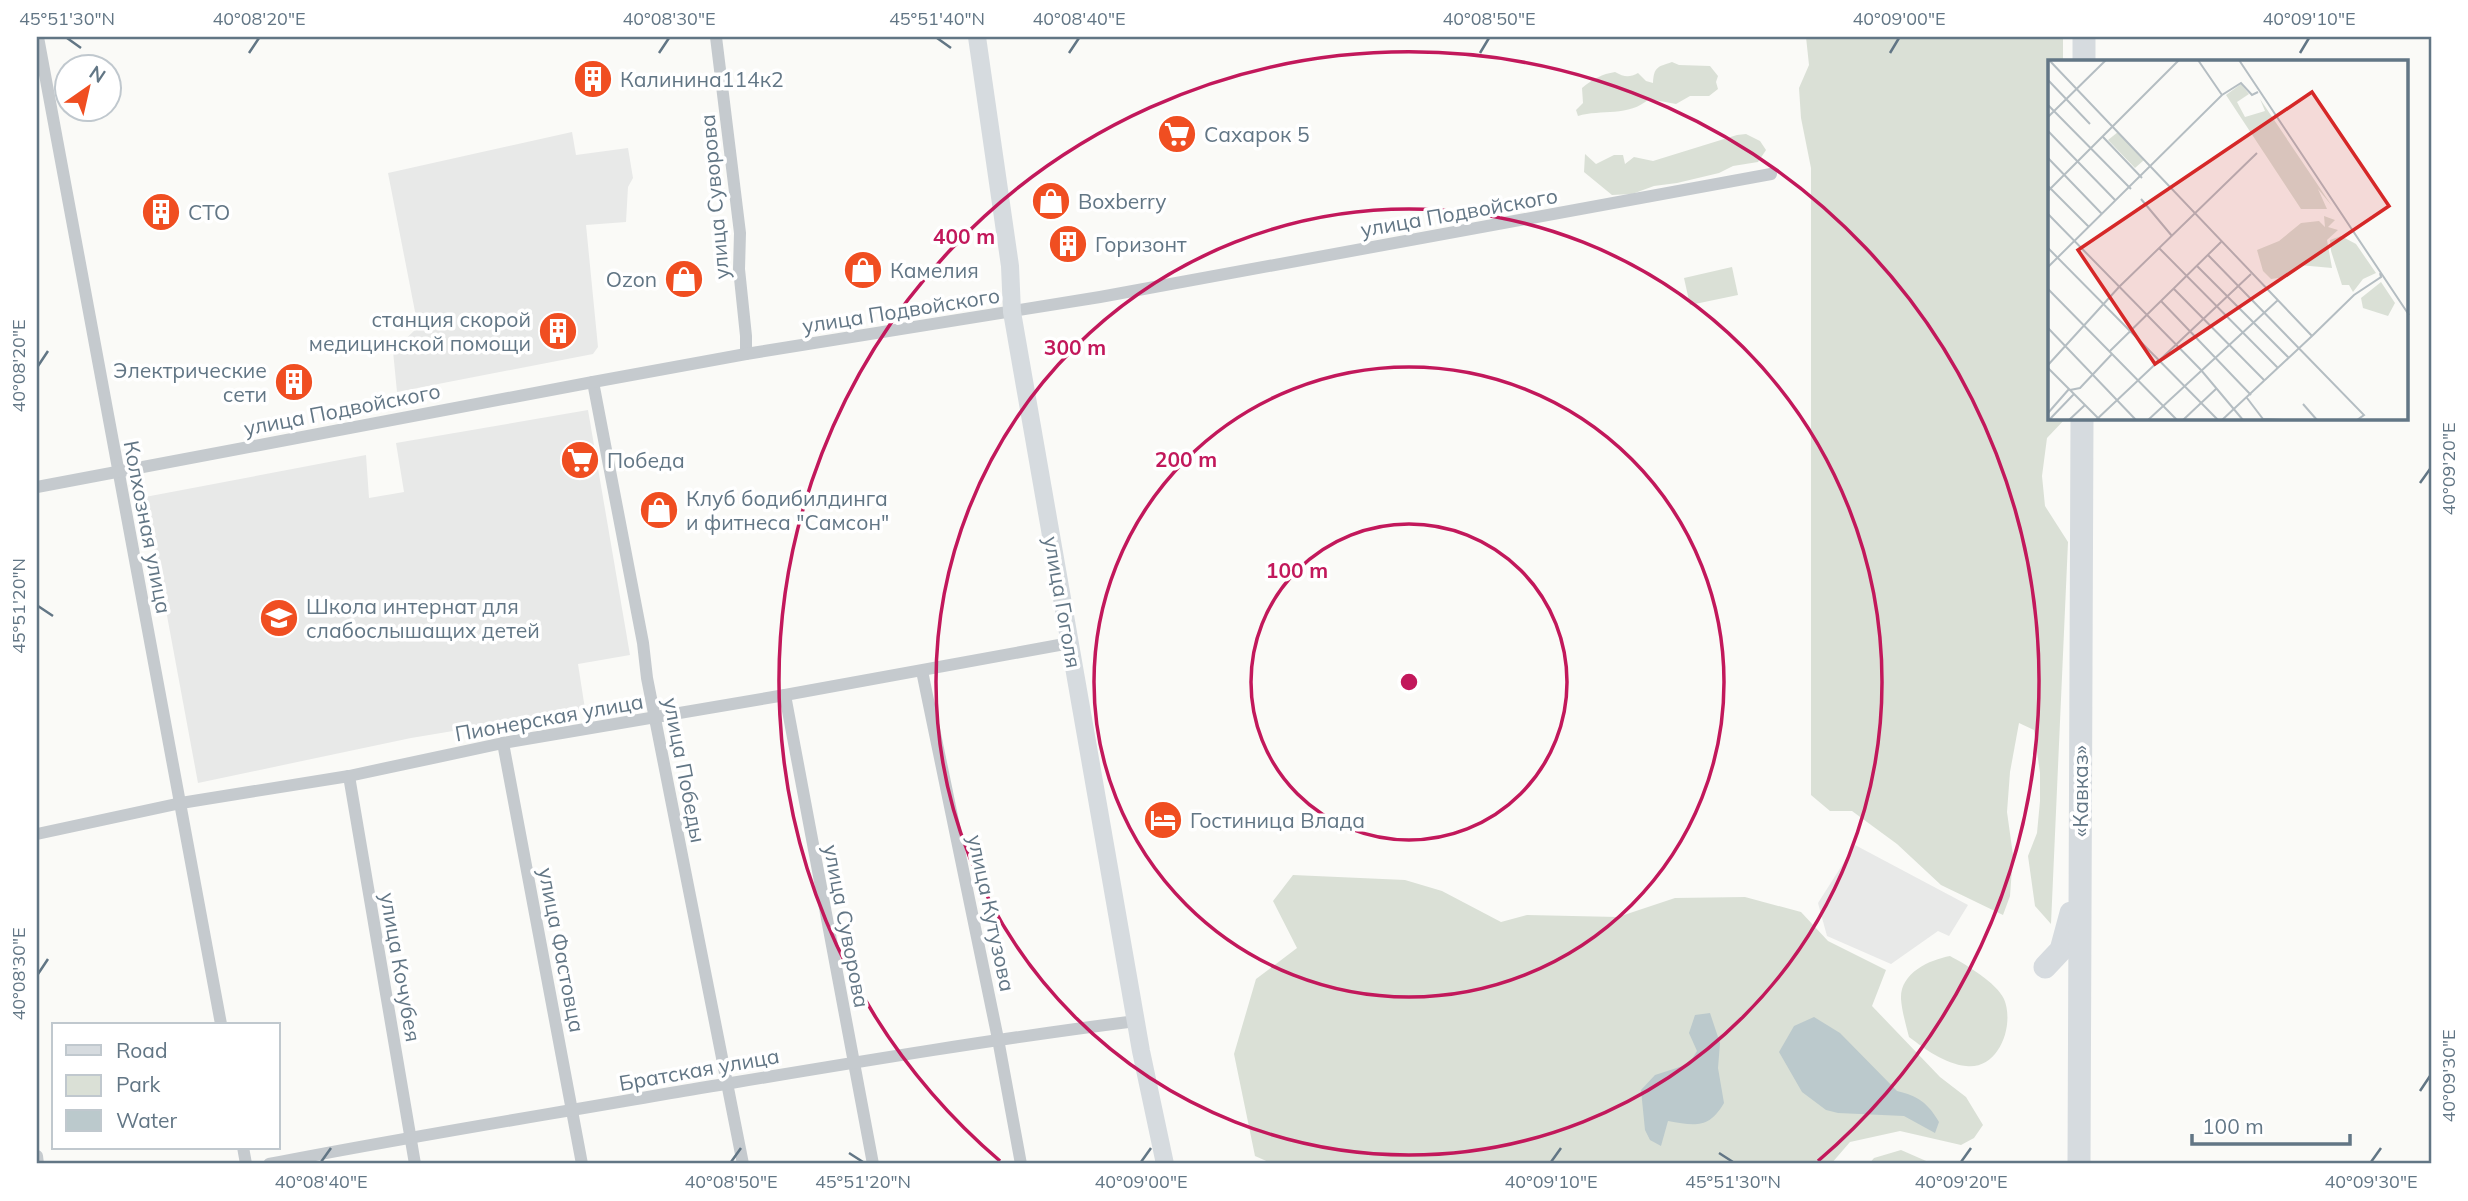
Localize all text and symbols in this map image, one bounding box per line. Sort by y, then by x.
text: 45°51'30"N [19,7,115,30]
text: 40°08'20"E [212,7,306,30]
text: 40°08'30"E [622,7,716,30]
text: 45°51'40"N [889,7,985,30]
text: 40°08'40"E [1032,7,1126,30]
text: 40°08'50"E [1442,7,1536,30]
text: 40°09'00"E [1852,7,1946,30]
text: 40°09'10"E [2262,7,2356,30]
north arrow [52,52,122,122]
building icon: Калинина114к2 [572,58,614,100]
text: N [85,60,110,88]
inset map [2048,60,2408,420]
place label: Калинина114к2 [620,66,784,92]
street label: улица Суворова [694,113,734,281]
supermarket icon: Сахарок 5 [1156,113,1198,155]
place label: Сахарок 5 [1204,121,1309,147]
shop icon: Boxberry [1030,180,1072,222]
street label: улица Подвойского [1358,182,1560,242]
place label: Boxberry [1078,188,1166,214]
building icon: СТО [140,191,182,233]
place label: СТО [188,199,230,225]
text: 400 m [933,223,995,249]
building icon: Горизонт [1047,223,1089,265]
place label: Горизонт [1095,231,1187,257]
shop icon: Камелия [842,249,884,291]
place label: Камелия [890,257,979,283]
shop icon: Ozon [663,258,705,300]
place label: Ozon [606,266,657,292]
street label: улица Подвойского [800,282,1002,338]
place label: станция скорой медицинской помощи [309,306,531,356]
building icon: станция скорой медицинской помощи [537,310,579,352]
text: 40°08'20"E [7,319,30,413]
text: 300 m [1044,334,1106,360]
place label: Электрические сети [113,357,267,407]
building icon: Электрические сети [273,361,315,403]
street label: улица Подвойского [241,377,443,441]
text: 40°09'20"E [2437,422,2460,516]
street label: Колхозная улица [118,438,178,616]
supermarket icon: Победа [559,439,601,481]
text: 200 m [1155,446,1217,472]
place label: Победа [607,447,685,473]
place label: Клуб бодибилдинга и фитнеса "Самсон" [686,485,889,535]
shop icon: Клуб бодибилдинга и фитнеса "Самсон" [638,489,680,531]
street label: улица Гоголя [1039,534,1087,670]
text: 100 m [1266,557,1328,583]
text: 45°51'20"N [7,558,30,654]
place label: Школа интернат для слабослышащих детей [306,593,540,643]
school or university icon: Школа интернат для слабослышащих детей [258,597,300,639]
centre of rings [1397,670,1421,694]
street label: Пионерская улица [453,688,645,746]
street label: улица Победы [658,695,712,845]
street label: «Кавказ» [2067,745,2093,837]
hotel icon: Гостиница Влада [1142,799,1184,841]
place label: Гостиница Влада [1190,807,1365,833]
street label: улица Кутузова [963,832,1021,994]
street label: улица Суворова [818,842,876,1010]
street label: улица Фастовца [533,865,591,1035]
street label: улица Кочубея [375,890,427,1044]
text: 40°08'30"E [7,927,30,1021]
legend [52,1023,280,1148]
text: 40°09'30"E [2437,1029,2460,1123]
text: Road [116,1037,167,1063]
street label: Братская улица [617,1042,781,1096]
text: Park [116,1071,160,1097]
scale bar [2192,1103,2349,1147]
text: Water [116,1107,177,1133]
text: 100 m [2202,1113,2264,1139]
text: 40°08'40"E [274,1170,368,1193]
text: 40°08'50"E [684,1170,778,1193]
text: 45°51'20"N [815,1170,911,1193]
text: 40°09'00"E [1094,1170,1188,1193]
text: 40°09'10"E [1504,1170,1598,1193]
text: 45°51'30"N [1685,1170,1781,1193]
text: 40°09'20"E [1914,1170,2008,1193]
text: 40°09'30"E [2324,1170,2418,1193]

